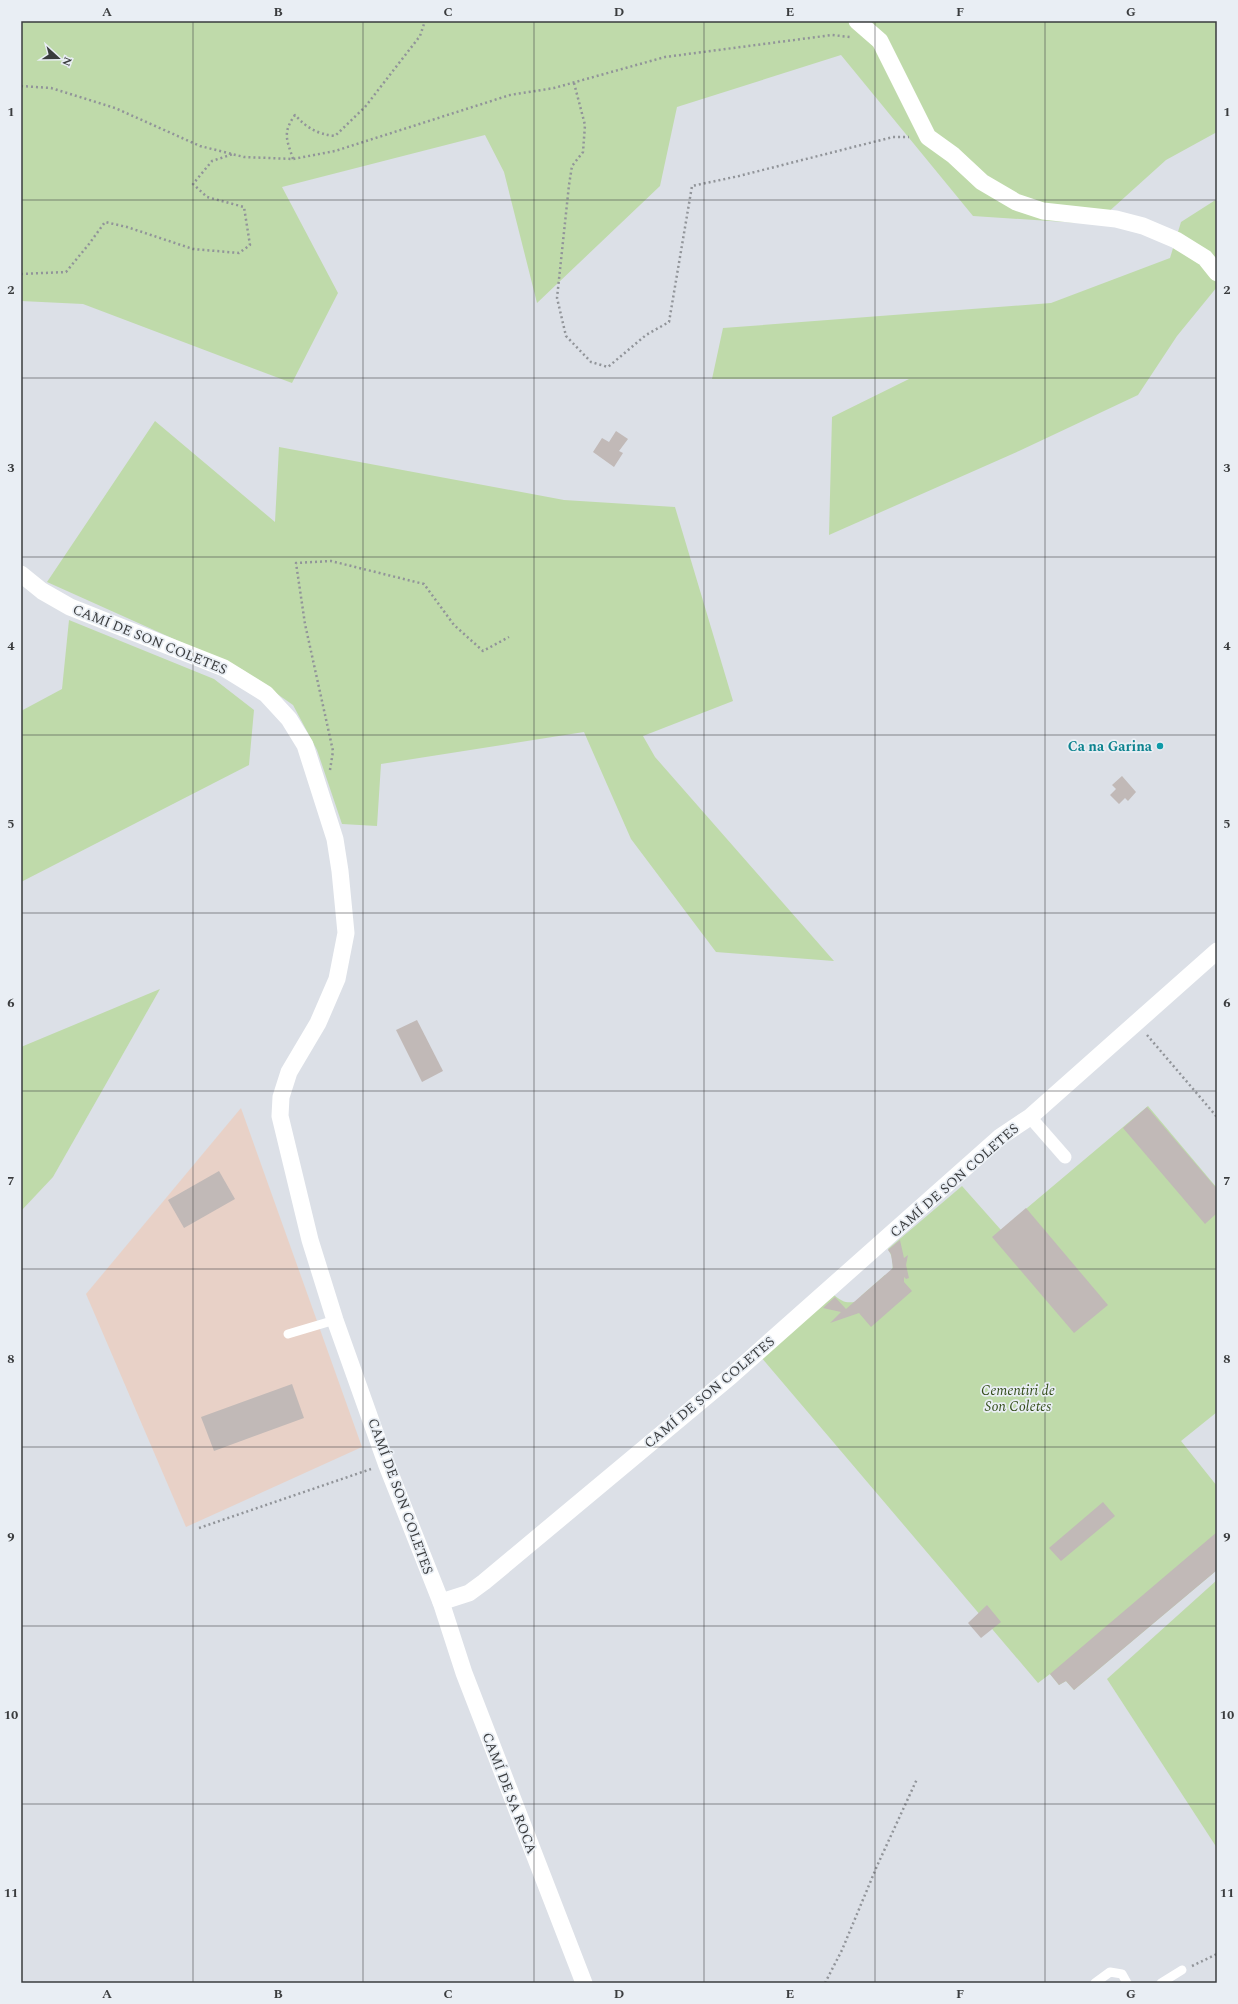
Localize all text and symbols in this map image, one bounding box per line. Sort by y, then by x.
text: A [102,2,112,22]
text: B [273,2,283,22]
text: C [443,2,453,22]
text: D [614,2,624,22]
text: E [786,2,795,22]
text: F [956,2,964,22]
text: G [1126,2,1136,22]
north arrow [38,38,78,78]
text: N [57,54,76,69]
text: 1 [7,102,15,122]
text: 1 [1223,102,1231,122]
text: 2 [7,280,15,300]
text: 2 [1223,280,1231,300]
text: 3 [7,458,15,478]
text: 3 [1223,458,1231,478]
street label: CAMÍ DE SON COLETES [69,599,230,680]
text: 4 [7,636,15,656]
text: 4 [1223,636,1231,656]
place label: Ca na Garina [1068,736,1153,757]
marker: Ca na Garina [1155,741,1165,751]
text: 5 [7,814,15,834]
text: 5 [1223,814,1231,834]
text: 6 [7,993,15,1013]
text: 6 [1223,993,1231,1013]
street label: CAMÍ DE SON COLETES [885,1118,1023,1242]
text: 7 [7,1171,15,1191]
text: 7 [1223,1171,1231,1191]
street label: CAMÍ DE SON COLETES [639,1331,779,1453]
text: 8 [7,1349,15,1369]
text: 8 [1223,1349,1231,1369]
park label: Cementiri de Son Coletes [981,1380,1055,1417]
street label: CAMÍ DE SON COLETES [362,1415,439,1577]
text: 9 [7,1527,15,1547]
text: 9 [1223,1527,1231,1547]
text: 10 [4,1705,18,1725]
text: 10 [1220,1705,1234,1725]
street label: CAMÍ DE SA ROCA [477,1729,543,1857]
text: 11 [4,1883,18,1903]
text: 11 [1220,1883,1234,1903]
text: A [102,1984,112,2004]
text: B [273,1984,283,2004]
text: C [443,1984,453,2004]
text: D [614,1984,624,2004]
text: E [786,1984,795,2004]
text: F [956,1984,964,2004]
text: G [1126,1984,1136,2004]

